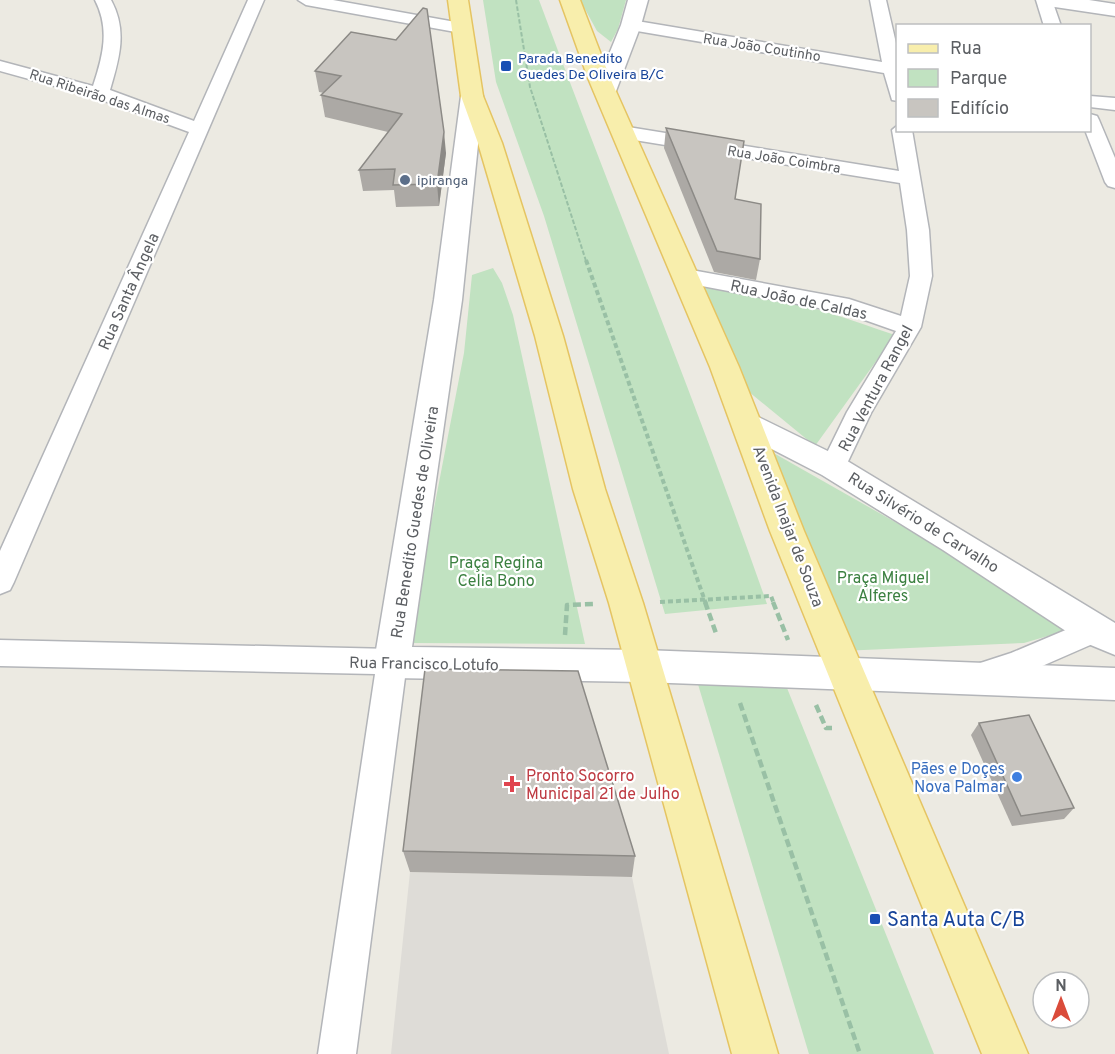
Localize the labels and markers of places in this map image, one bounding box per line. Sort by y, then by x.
place label: Parada Benedito Guedes De Oliveira B/C [518,51,664,84]
marker: Parada Benedito Guedes De Oliveira B/C [499,59,513,73]
marker: ipiranga [398,173,412,187]
place label: ipiranga [417,173,468,190]
place label: Pães e Doçes Nova Palmar [911,760,1005,798]
place label: Pronto Socorro Municipal 21 de Julho [526,767,680,805]
marker: Pães e Doçes Nova Palmar [1010,770,1024,784]
marker: Pronto Socorro Municipal 21 de Julho [503,775,521,793]
place label: Santa Auta C/B [887,908,1025,934]
marker: Santa Auta C/B [868,912,882,926]

